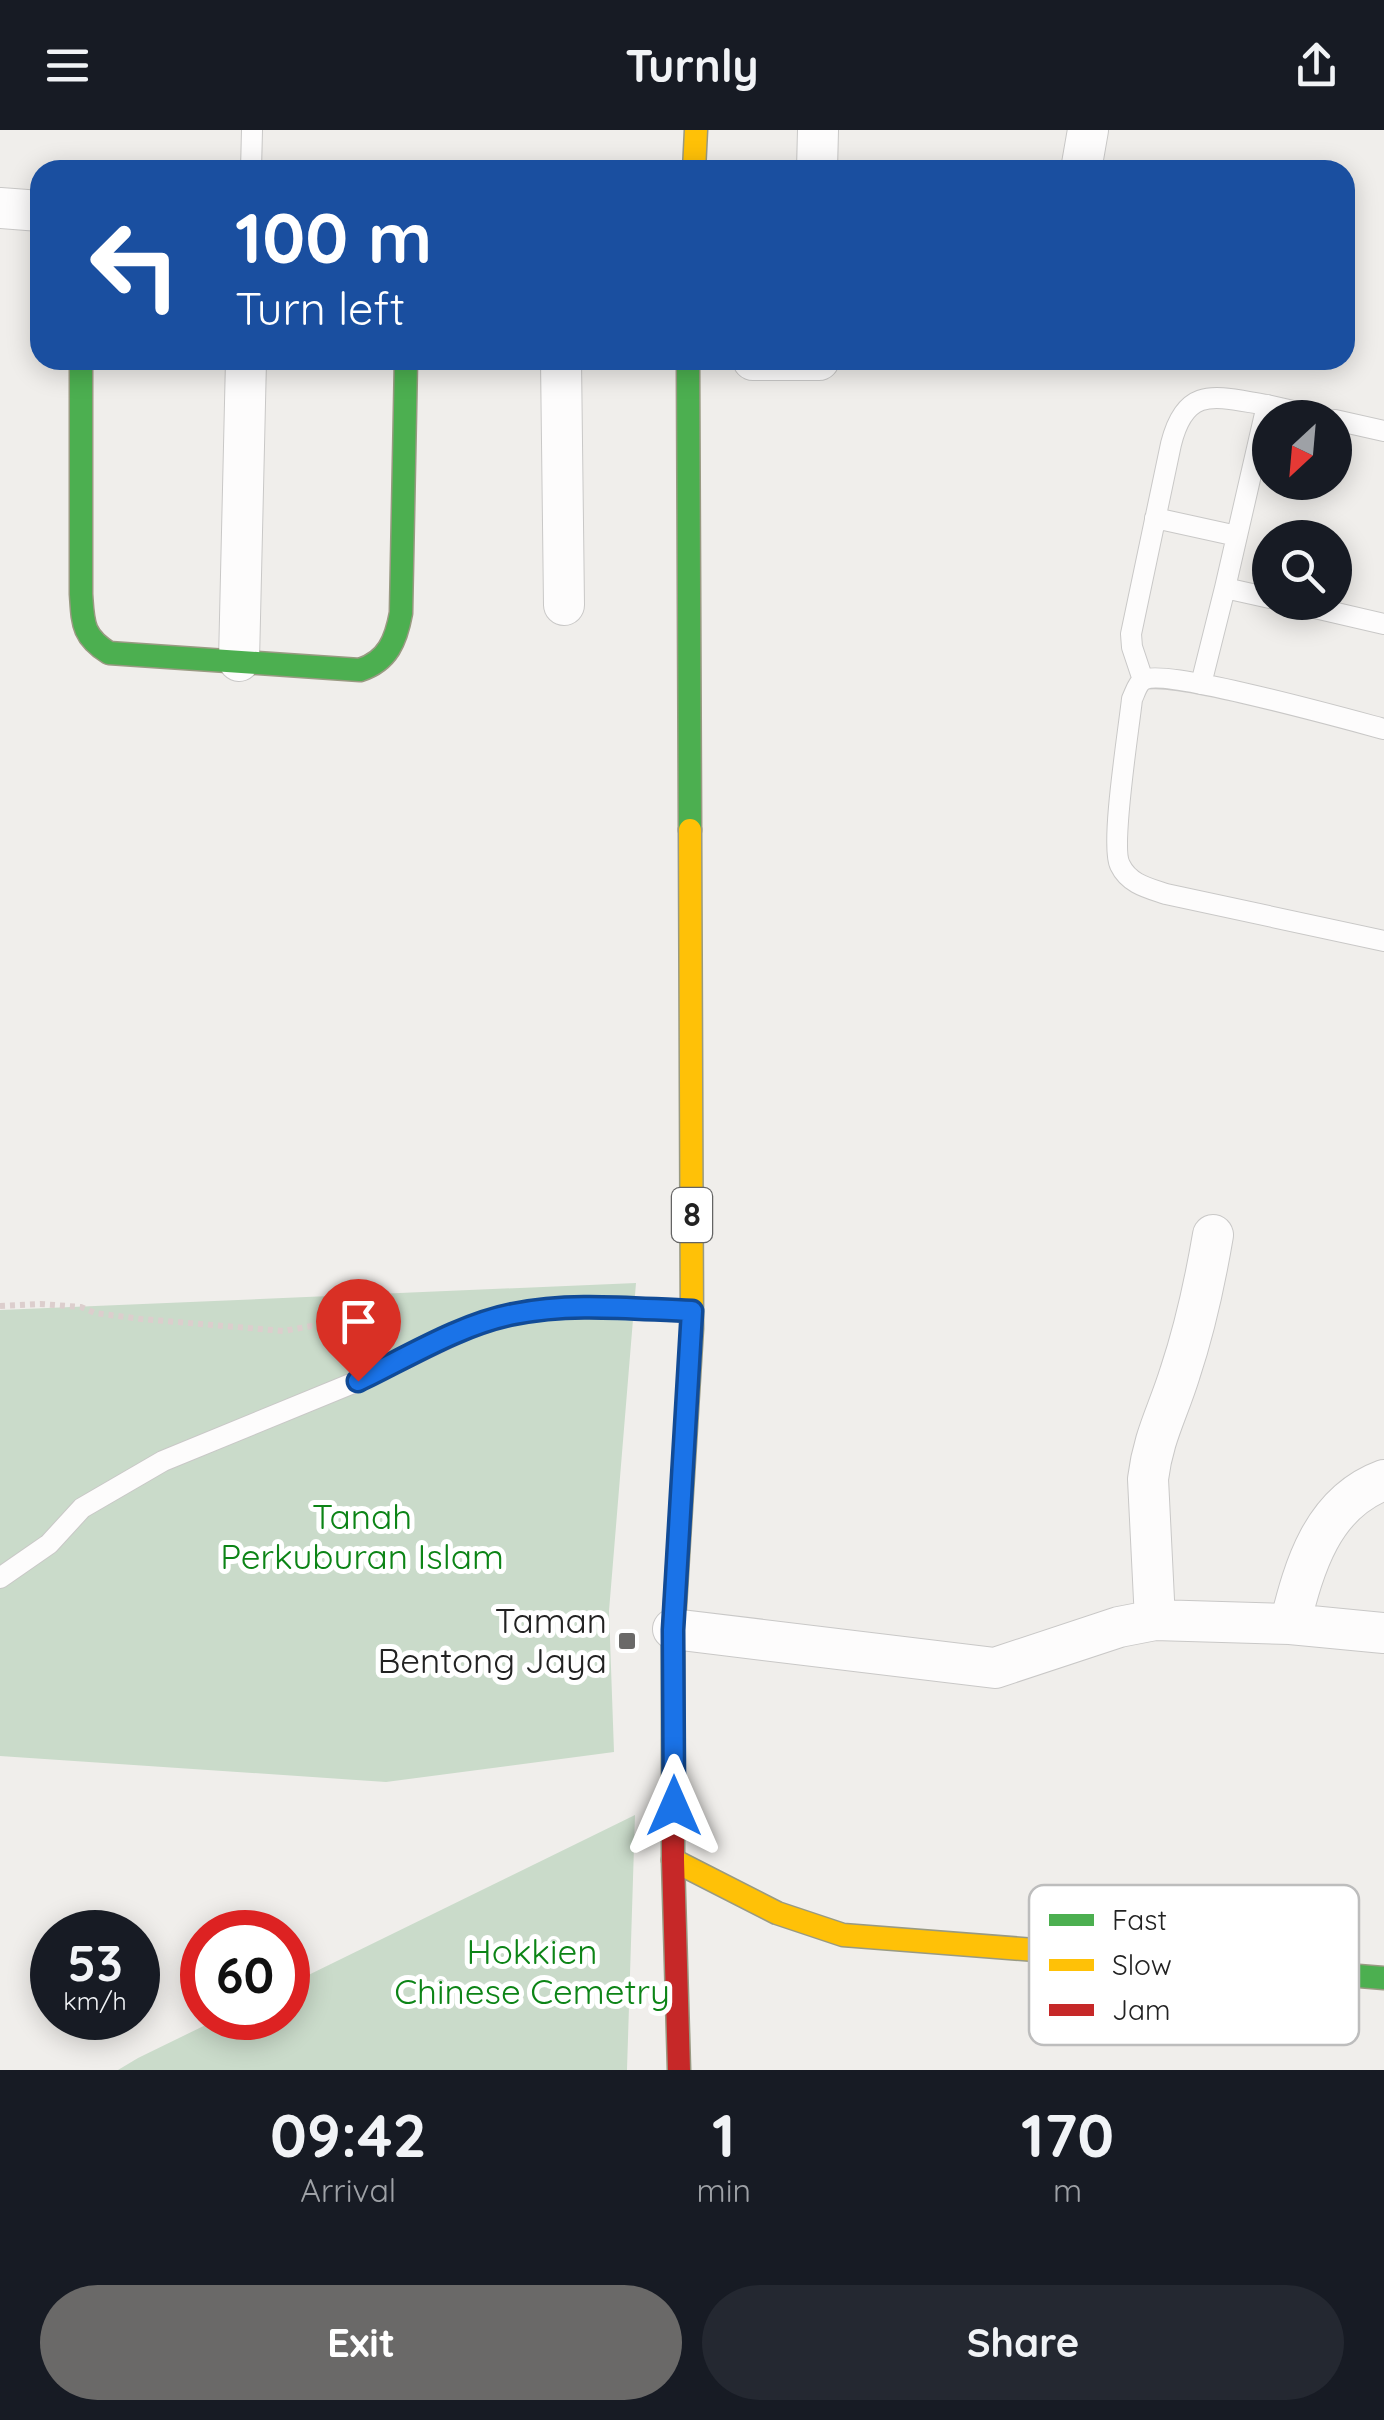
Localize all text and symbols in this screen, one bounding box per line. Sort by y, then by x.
text: Turnly [625,37,759,93]
icon: menu [40,38,95,93]
icon: share [1289,38,1344,93]
text: 100 m [235,193,432,281]
icon: left [70,200,200,330]
text: Turn left [235,280,405,336]
north arrow [1252,400,1352,500]
map controls [1252,400,1352,620]
button: search [1252,520,1352,620]
road number: 8 [672,1188,712,1242]
pin [316,1279,401,1382]
icon: arrive [331,1294,386,1349]
park label: Tanah Perkuburan Islam [220,1494,504,1578]
place label: Taman Bentong Jaya [377,1598,607,1682]
marker: Taman Bentong Jaya [616,1630,638,1652]
position arrow [622,1754,726,1858]
legend [1029,1885,1359,2045]
text: Fast [1112,1902,1167,1937]
speed limit sign: 60 [180,1910,310,2040]
park label: Hokkien Chinese Cemetry [394,1929,670,2013]
text: 53 [67,1931,123,1994]
text: Slow [1112,1947,1172,1982]
text: km/h [63,1985,127,2016]
text: Jam [1112,1992,1171,2027]
text: 09:42 [270,2097,427,2172]
text: 1 [712,2097,735,2172]
text: 170 [1021,2097,1114,2172]
text: Arrival [300,2170,396,2210]
text: min [697,2170,751,2210]
text: m [1053,2170,1082,2210]
button: Exit [40,2285,682,2400]
button: Share [702,2285,1344,2400]

